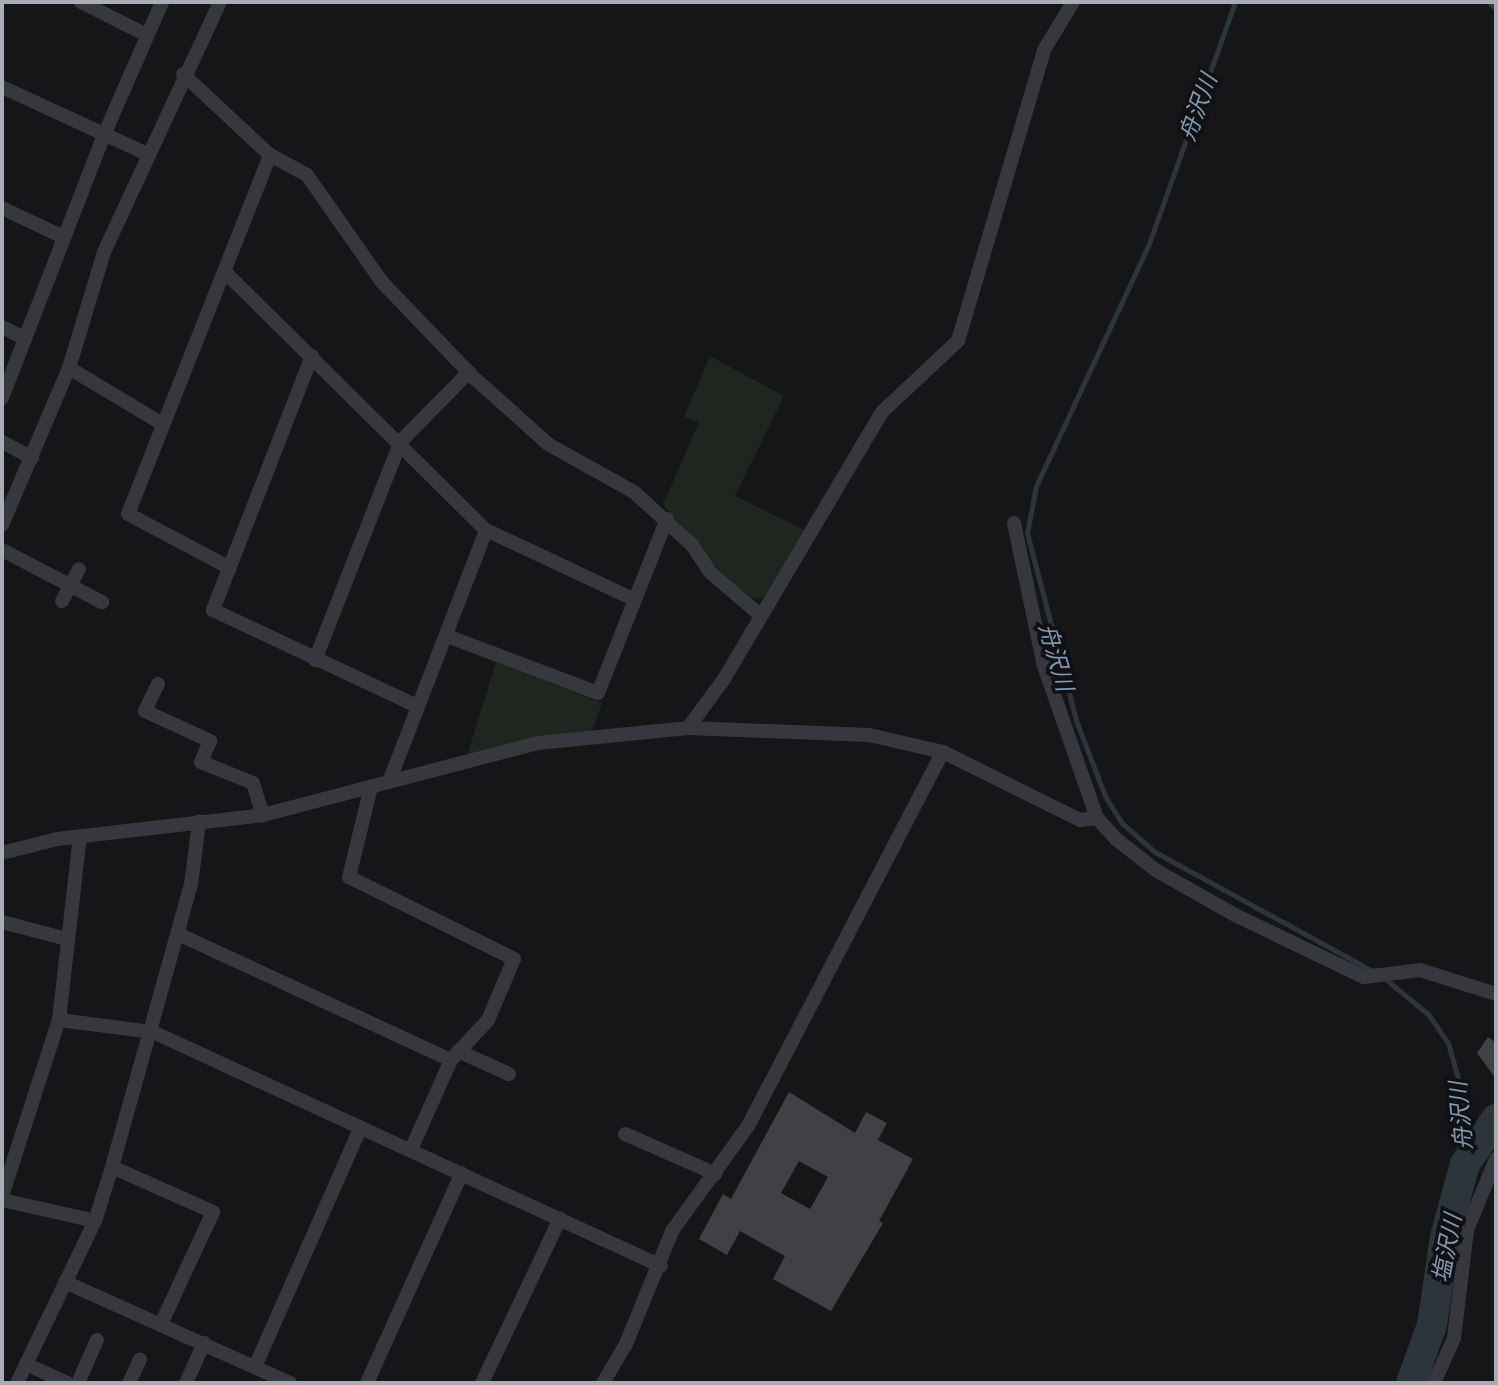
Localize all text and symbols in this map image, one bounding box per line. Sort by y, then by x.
water label: 舟沢川 [1172,70,1222,144]
water label: 舟沢川 [1034,620,1080,694]
water label: 舟沢川 [1443,1080,1477,1152]
water label: 塩沢川 [1426,1212,1466,1284]

